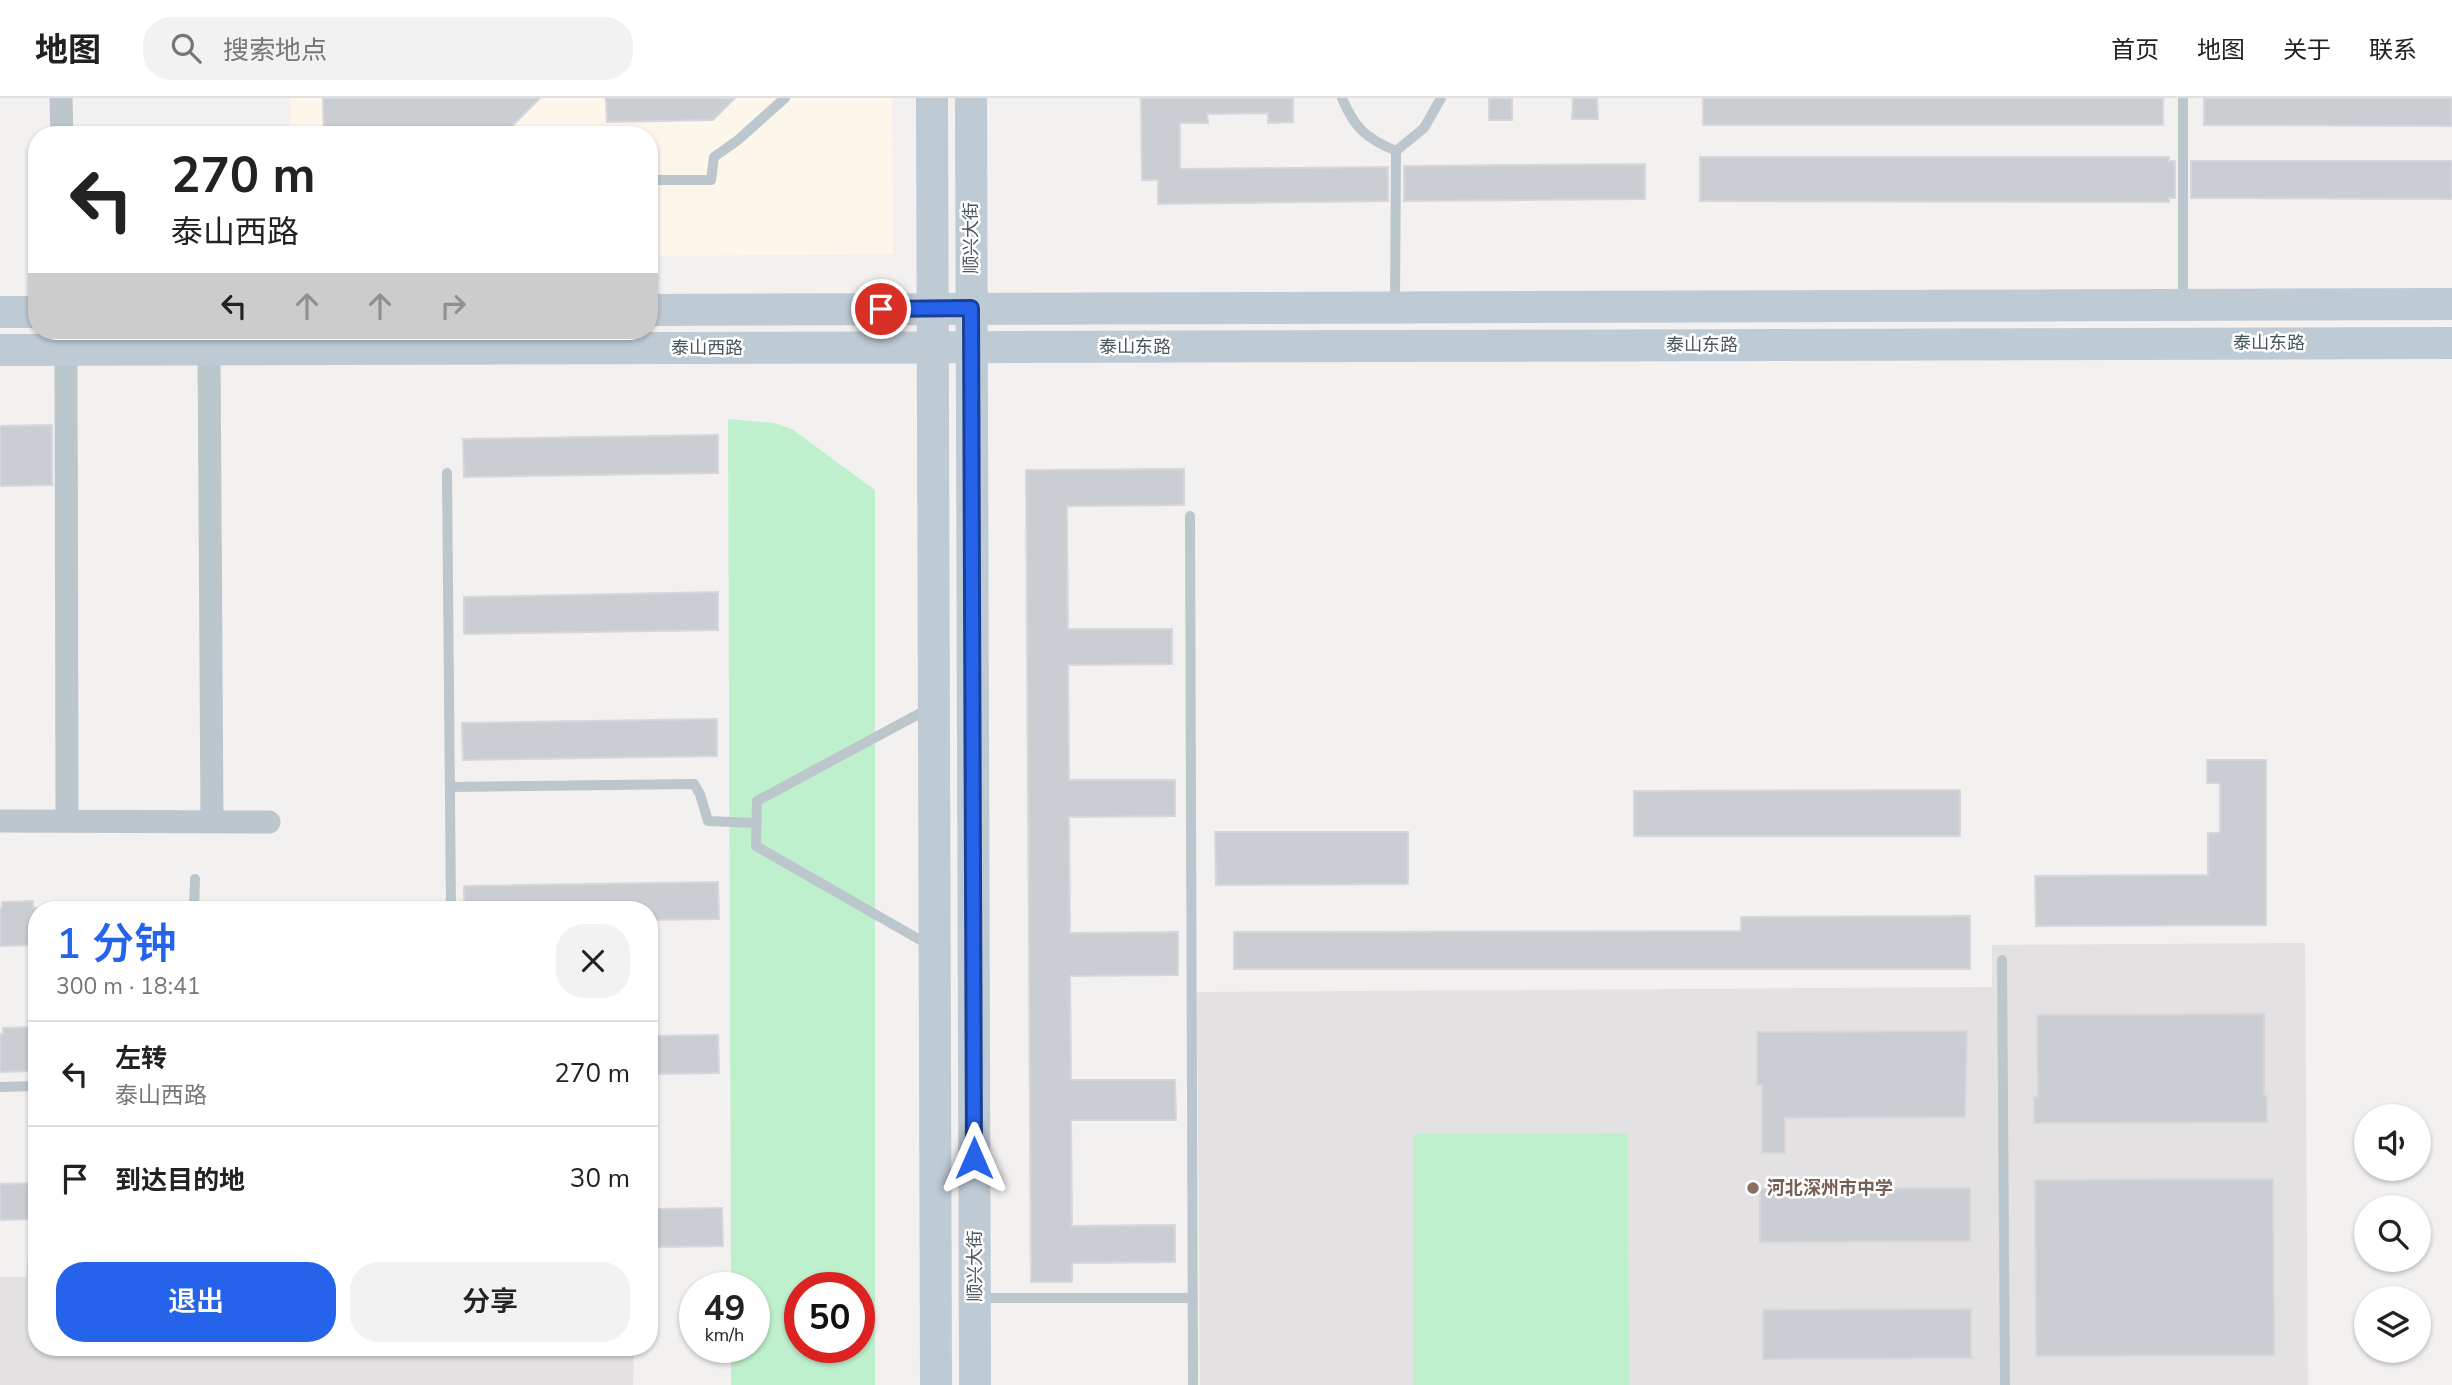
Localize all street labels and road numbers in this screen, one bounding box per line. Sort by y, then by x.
street label: 顺兴大街 [959,202,983,274]
street label: 泰山东路 [2233,331,2305,355]
street label: 泰山东路 [1666,333,1738,357]
street label: 泰山东路 [1099,335,1171,359]
street label: 泰山西路 [671,336,743,360]
street label: 顺兴大街 [963,1230,987,1302]

